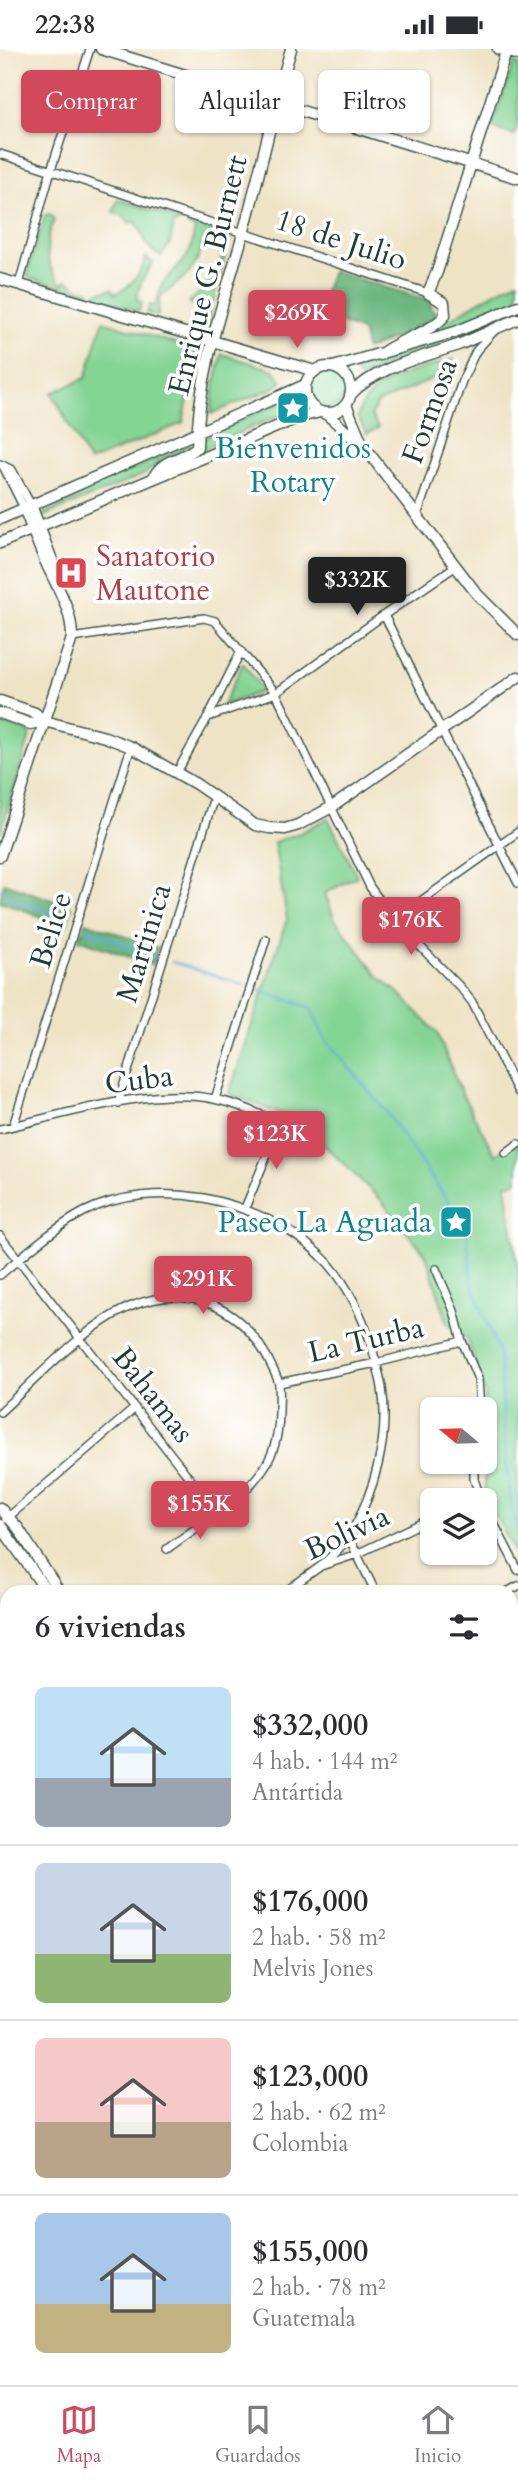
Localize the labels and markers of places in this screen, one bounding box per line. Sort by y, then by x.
pin: $269K [248,291,346,350]
place icon: Bienvenidos Rotary [274,389,312,427]
place label: Bienvenidos Rotary [215,428,371,503]
place label: Sanatorio Mautone [96,536,215,611]
hospital icon: Sanatorio Mautone [52,554,90,592]
pin: $332K [308,557,406,617]
pin: $176K [362,897,460,957]
pin: $123K [227,1111,325,1171]
place label: Paseo La Aguada [218,1202,432,1243]
place icon: Paseo La Aguada [437,1203,475,1241]
pin: $291K [154,1257,252,1316]
pin: $155K [151,1481,249,1541]

